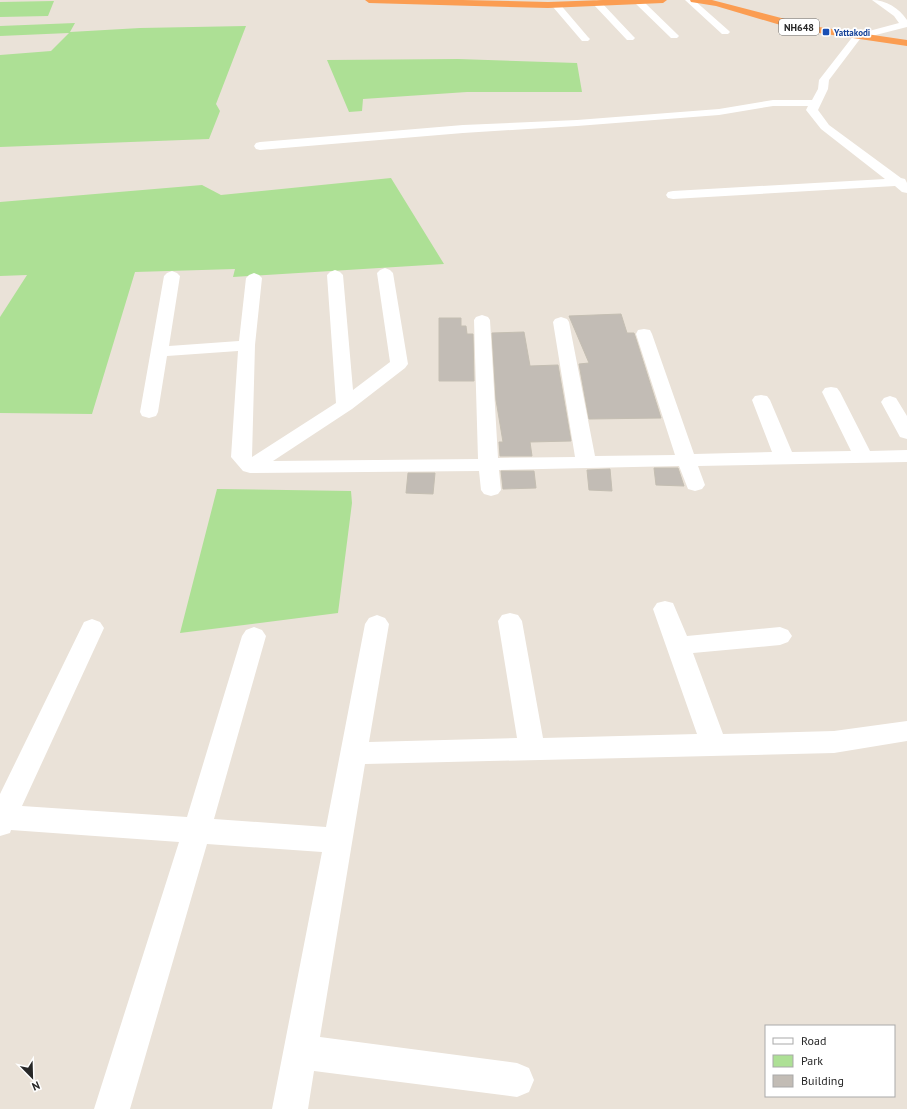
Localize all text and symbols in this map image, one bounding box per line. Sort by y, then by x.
road number: NH648 [779,19,819,35]
marker: Yattakodi [821,27,831,37]
place label: Yattakodi [833,27,870,38]
legend [765,1025,895,1097]
text: Road [801,1033,826,1048]
text: Park [801,1053,823,1068]
north arrow [12,1057,52,1097]
text: Building [801,1073,844,1088]
text: N [30,1078,42,1094]

